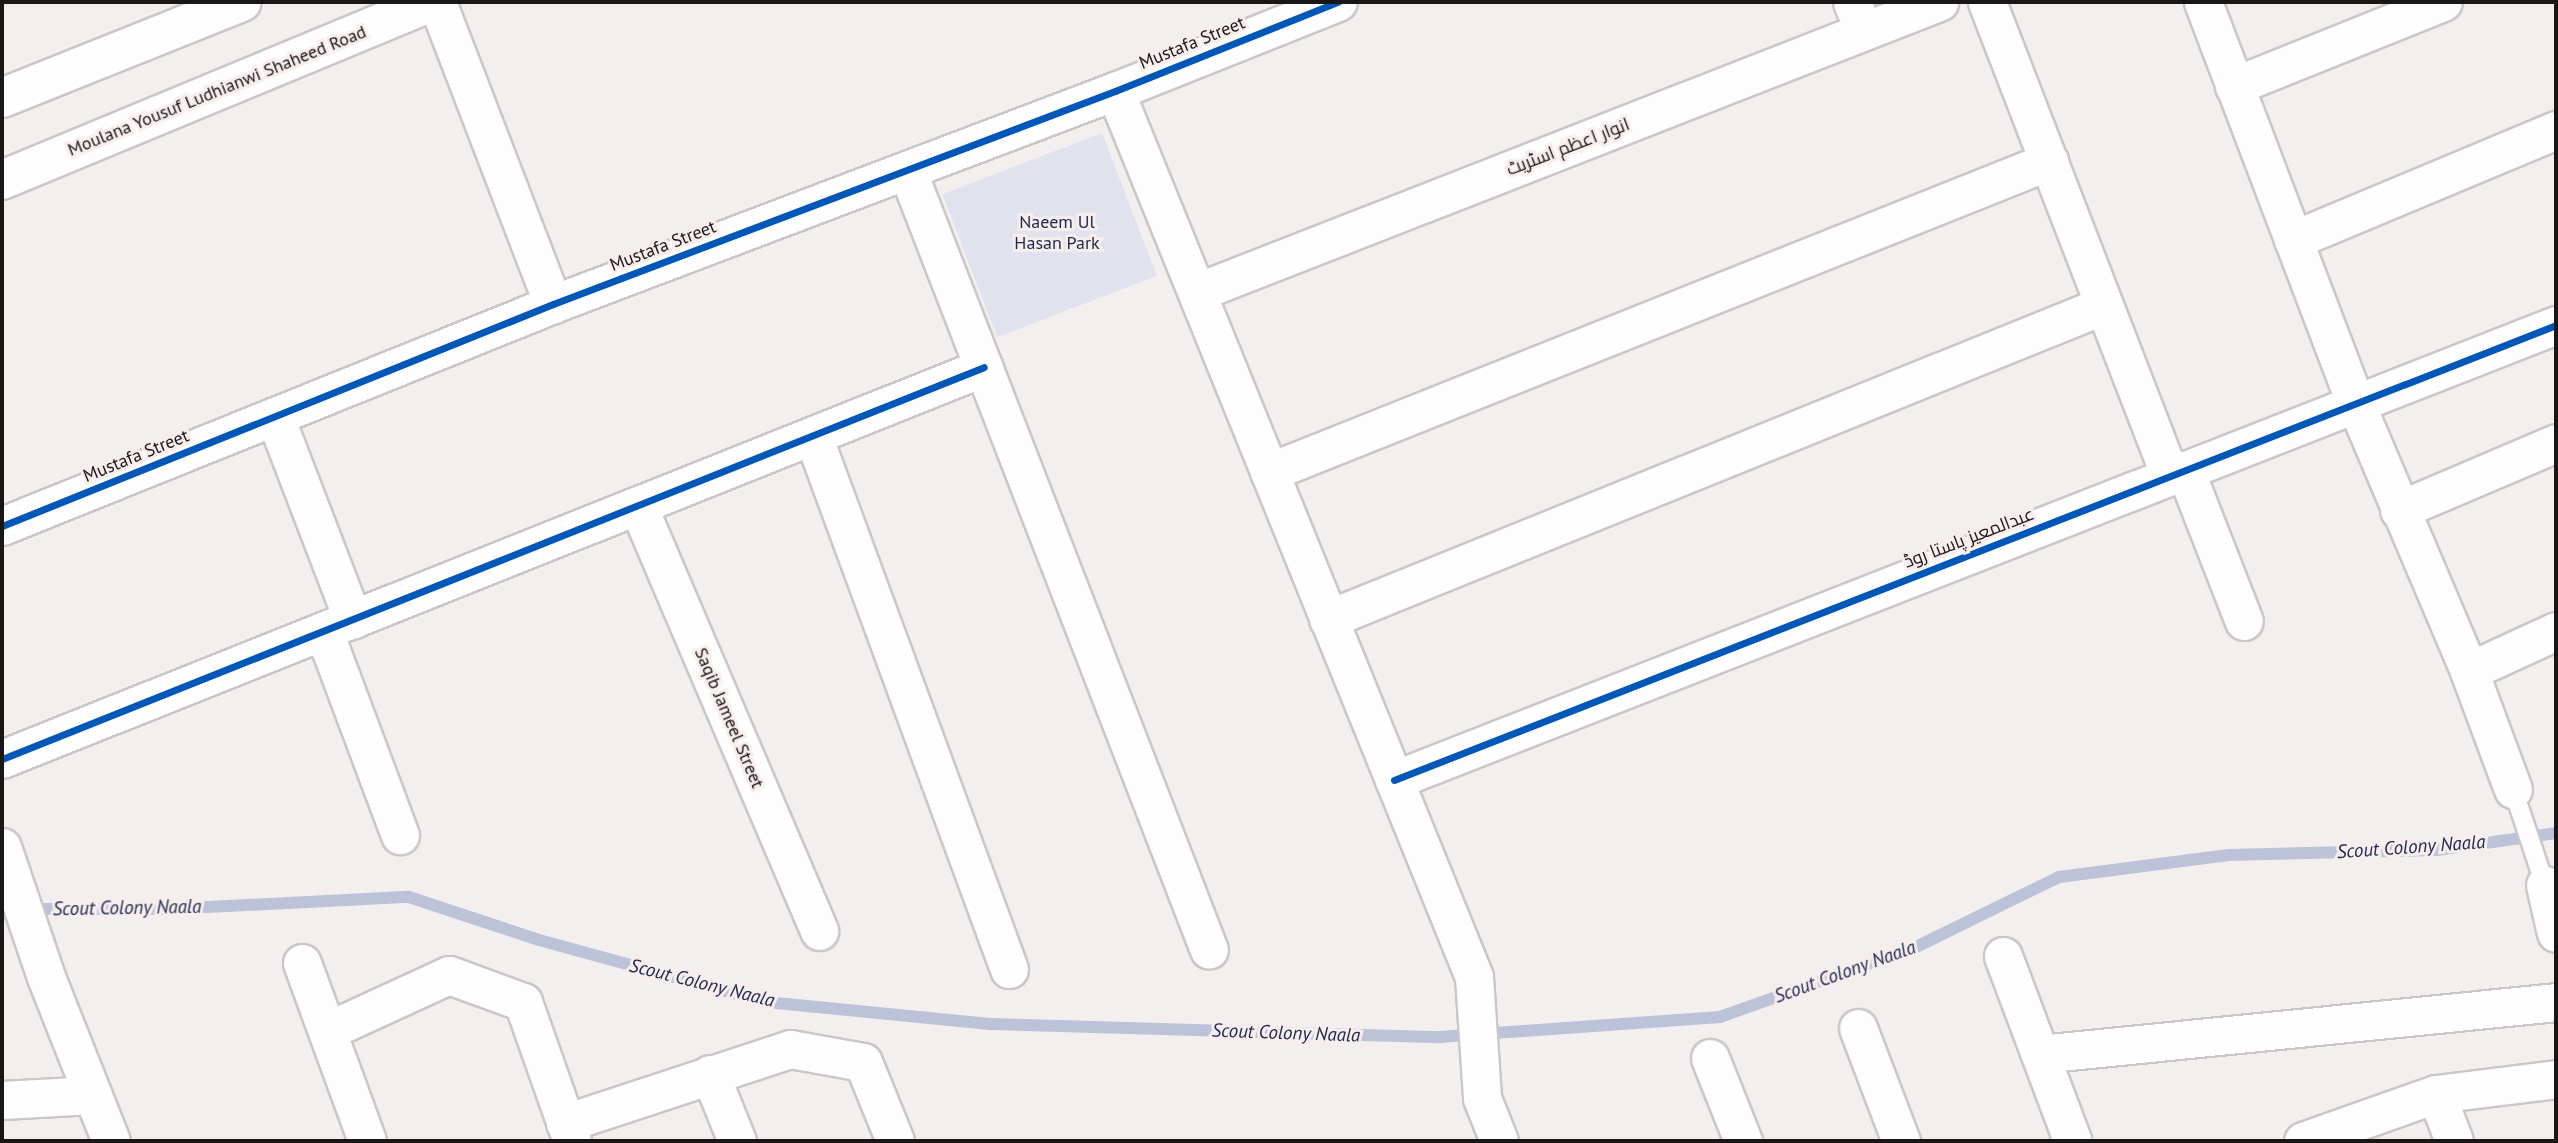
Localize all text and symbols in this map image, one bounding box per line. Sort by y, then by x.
street label: Mustafa Street [1136,12,1248,74]
street label: Moulana Yousuf Ludhianwi Shaheed Road [64,21,370,161]
street label: انوار اعظم اسٹریٹ [1503,114,1633,180]
park label: Naeem Ul Hasan Park [1014,212,1100,255]
street label: Mustafa Street [607,216,719,276]
street label: Mustafa Street [80,425,192,487]
street label: عبدالمعیز پاستا روڈ [1901,503,2037,573]
street label: Saqib Jameel Street [690,645,768,791]
water label: Scout Colony Naala [2336,830,2486,864]
water label: Scout Colony Naala [52,895,202,921]
water label: Scout Colony Naala [1771,936,1919,1008]
water label: Scout Colony Naala [627,954,777,1012]
water label: Scout Colony Naala [1211,1019,1361,1047]

